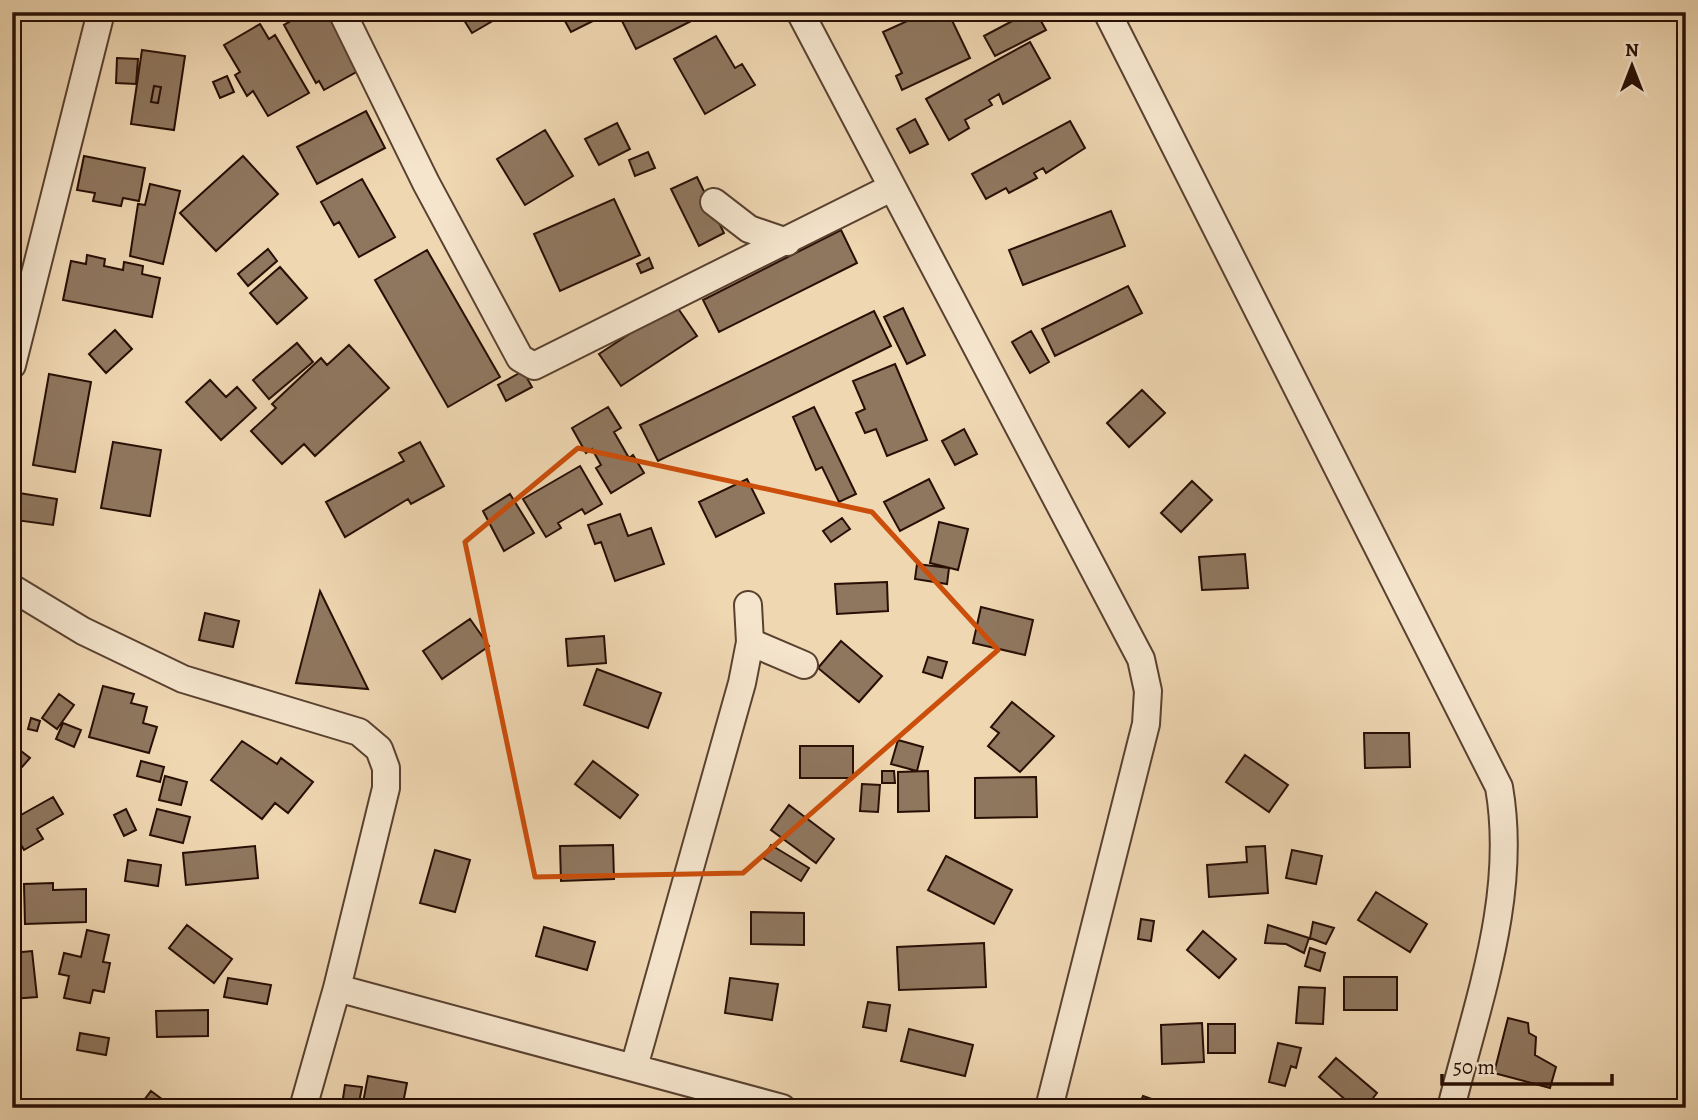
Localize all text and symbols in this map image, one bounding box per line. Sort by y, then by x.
north arrow [1596,32,1666,102]
text: N [1625,37,1639,63]
scale bar [1442,1043,1612,1087]
text: 50 m [1453,1053,1495,1081]

